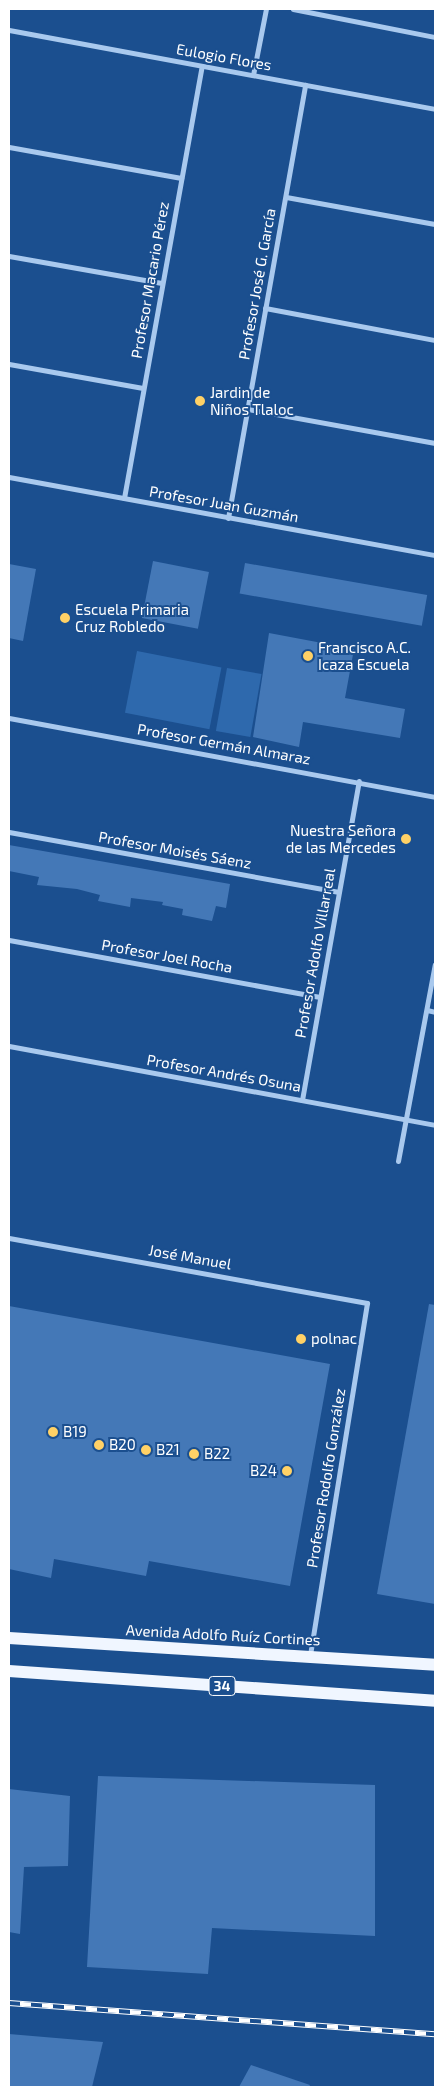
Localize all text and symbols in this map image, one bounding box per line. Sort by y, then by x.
street label: Eulogio Flores [175,40,273,74]
street label: Profesor Macario Pérez [127,200,173,360]
street label: Profesor José G. García [235,207,279,361]
place label: Jardin de Niños Tlaloc [210,383,294,418]
marker: Jardin de Niños Tlaloc [194,395,206,407]
street label: Profesor Juan Guzmán [148,482,300,526]
place label: Escuela Primaria Cruz Robledo [75,600,189,635]
marker: Escuela Primaria Cruz Robledo [59,612,71,624]
place label: Francisco A.C. Icaza Escuela [318,638,411,673]
marker: Francisco A.C. Icaza Escuela [302,650,314,662]
street label: Profesor Germán Almaraz [136,720,312,768]
place label: Nuestra Señora de las Mercedes [286,821,396,856]
street label: Profesor Moisés Sáenz [97,828,253,872]
marker: Nuestra Señora de las Mercedes [400,833,412,845]
street label: Profesor Adolfo Villarreal [291,866,339,1040]
street label: Profesor Joel Rocha [100,936,234,976]
street label: Profesor Andrés Osuna [145,1051,303,1095]
street label: José Manuel [147,1241,233,1273]
place label: polnac [311,1330,357,1348]
marker: polnac [295,1333,307,1345]
street label: Profesor Rodolfo González [303,1387,349,1569]
place label: B19 [63,1423,87,1441]
marker: B19 [47,1426,59,1438]
place label: B20 [109,1436,136,1454]
marker: B20 [93,1439,105,1451]
place label: B21 [156,1441,180,1459]
marker: B21 [140,1444,152,1456]
place label: B22 [204,1445,230,1463]
marker: B22 [188,1448,200,1460]
place label: B24 [250,1462,277,1480]
marker: B24 [281,1465,293,1477]
street label: Avenida Adolfo Ruíz Cortines [125,1621,321,1649]
road number: 34 [208,1674,236,1698]

